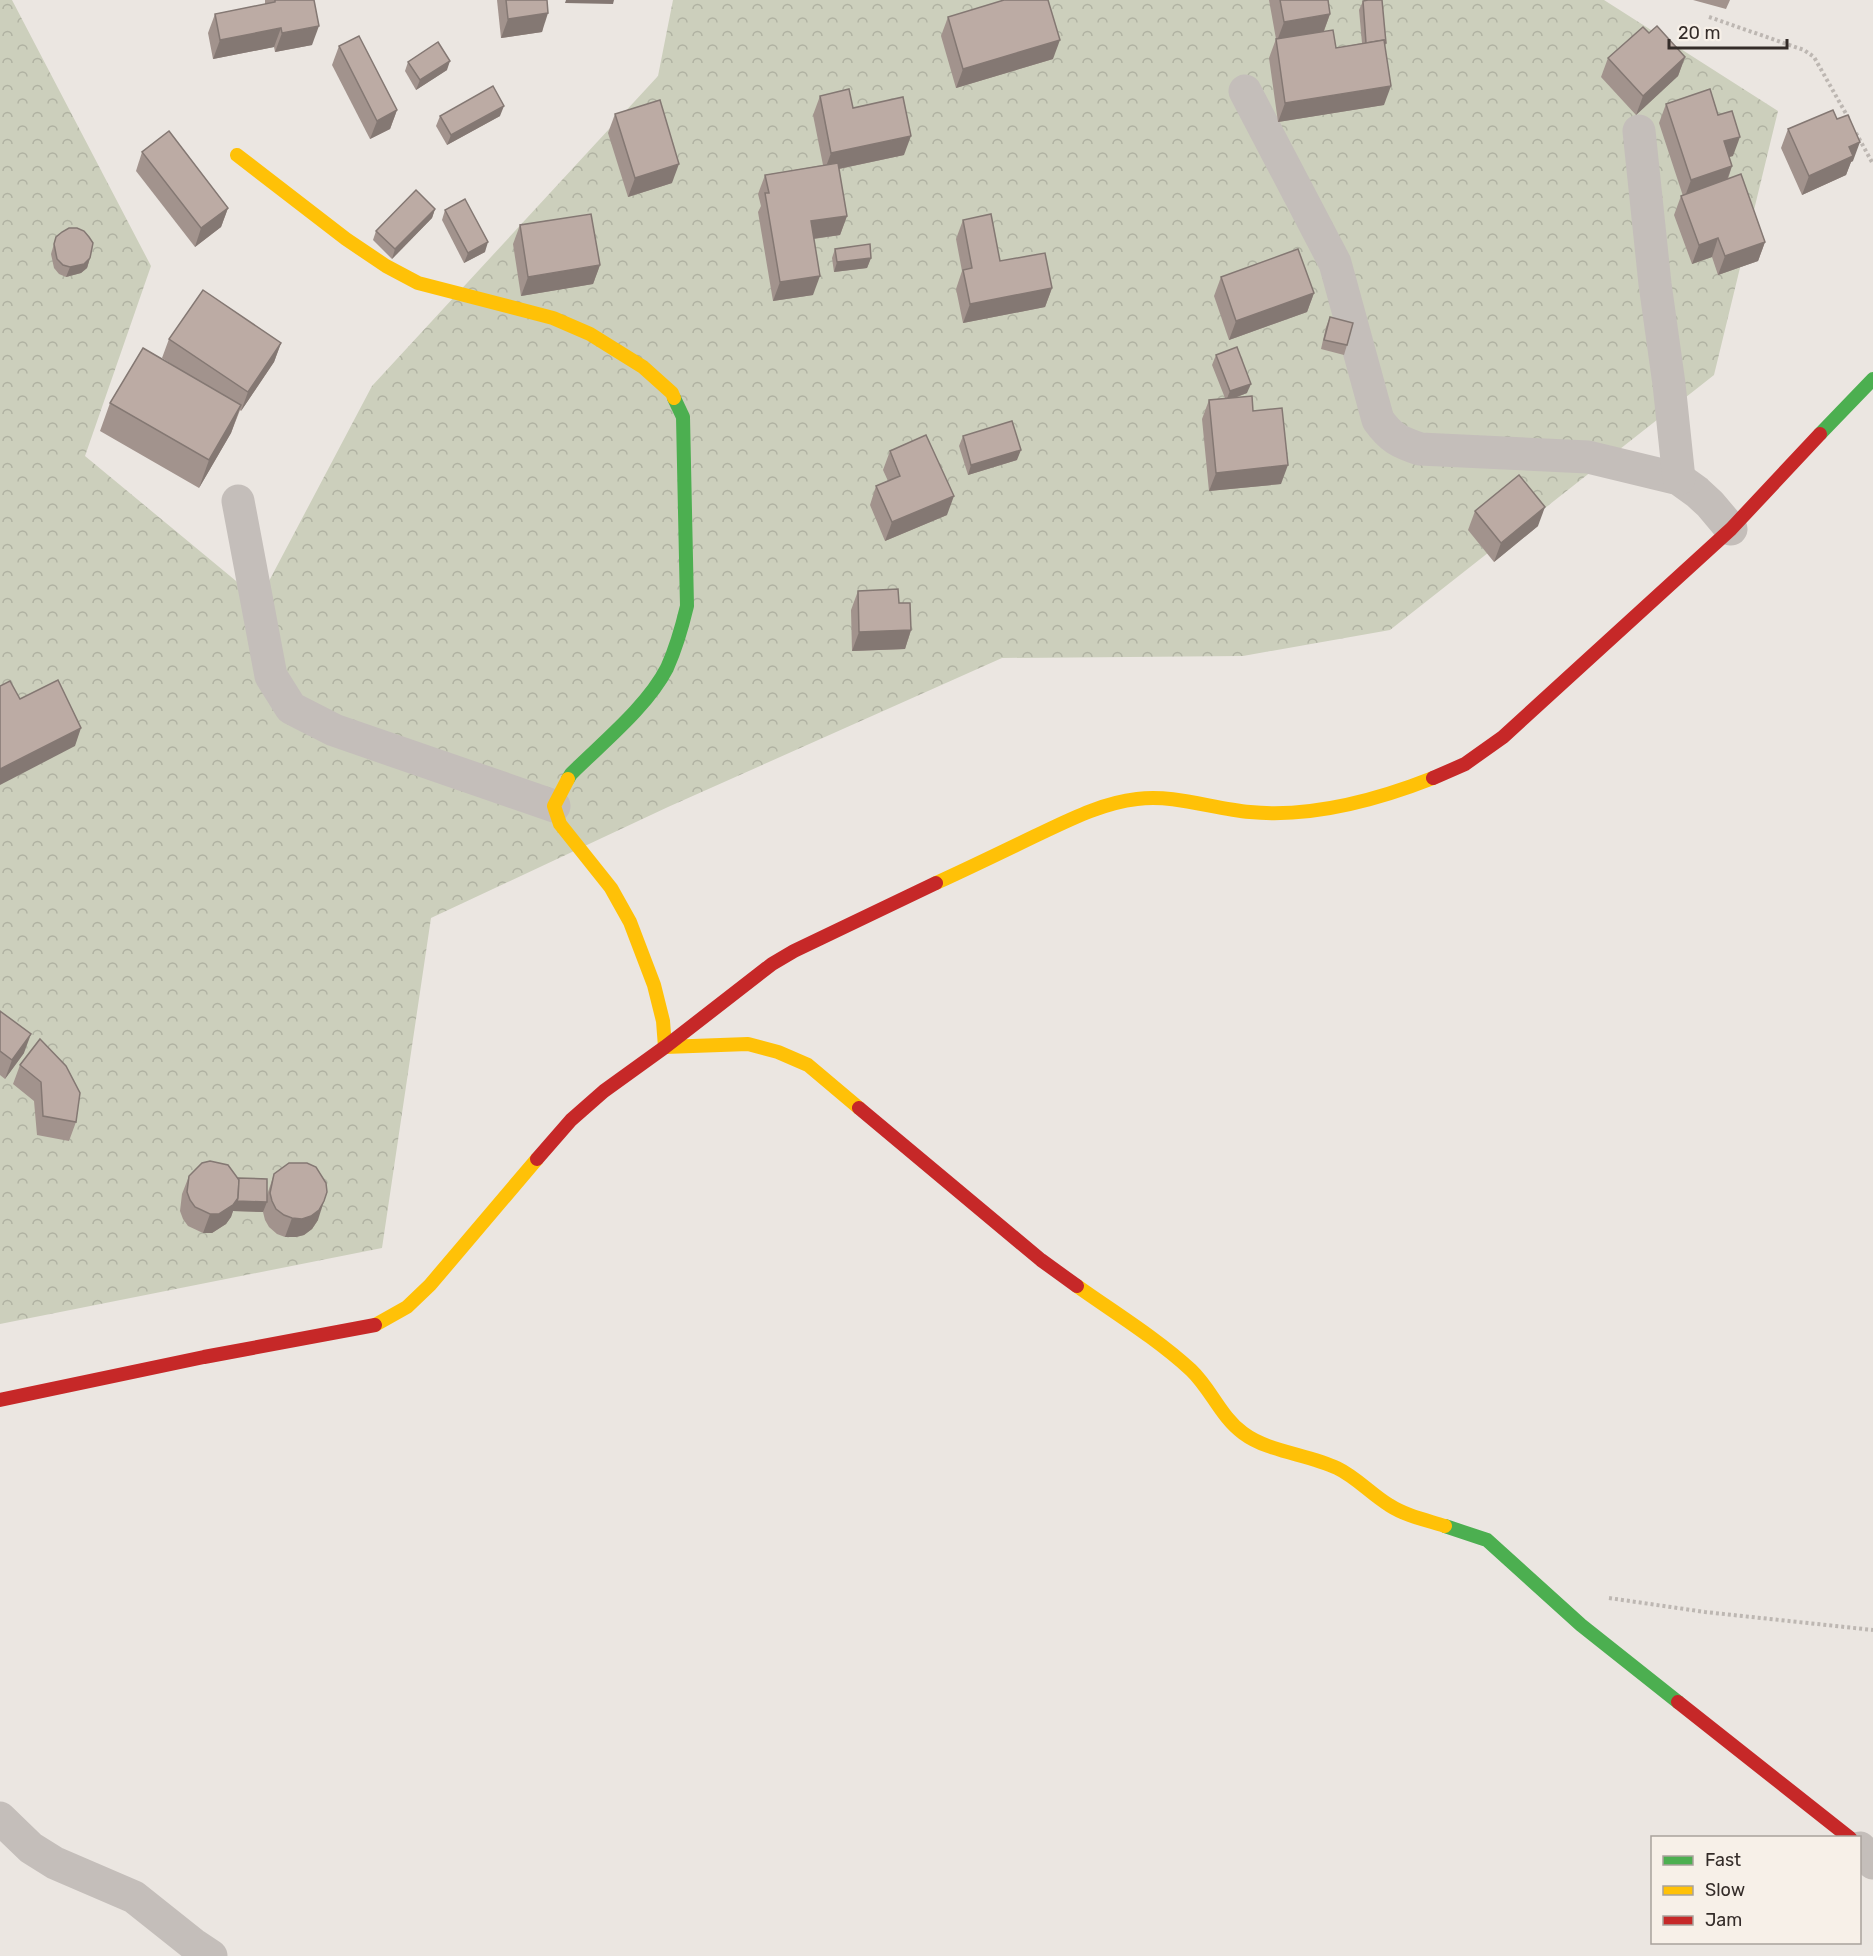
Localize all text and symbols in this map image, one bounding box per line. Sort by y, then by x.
scale bar [1669,12,1788,50]
text: 20 m [1678,22,1720,44]
legend [1651,1836,1861,1944]
text: Fast [1705,1849,1741,1871]
text: Slow [1705,1879,1745,1901]
text: Jam [1705,1909,1742,1931]

